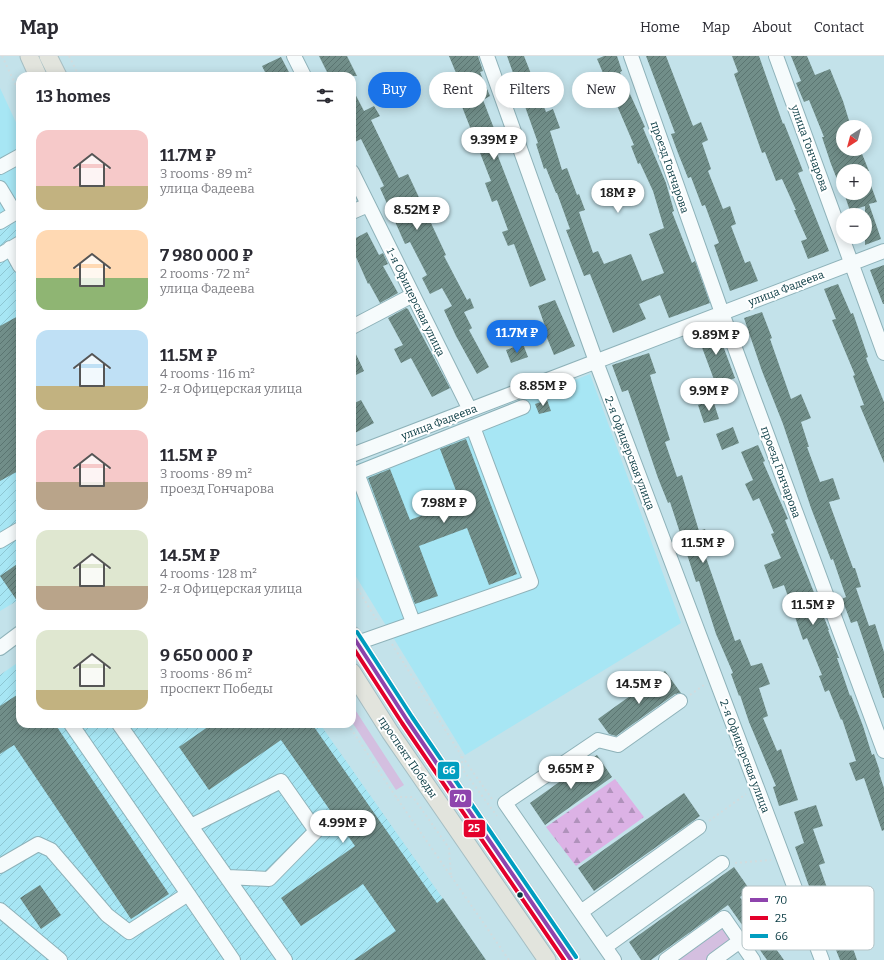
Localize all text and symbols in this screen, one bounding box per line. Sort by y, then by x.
text: Map [20,16,59,39]
text: Home [640,19,680,36]
text: Map [702,19,730,36]
text: About [752,19,792,36]
text: Contact [814,19,864,36]
chip: Buy [368,72,421,108]
chip: Rent [429,72,487,108]
chip: Filters [495,72,564,108]
chip: New [572,72,630,108]
icon: filters [314,85,336,107]
text: 13 homes [36,86,111,107]
street label: улица Гончарова [787,102,831,193]
street label: проезд Гончарова [648,119,691,215]
north arrow [836,120,872,156]
map controls [836,120,872,244]
pin: 9.39M ₽ [457,127,531,161]
text: 9.39M ₽ [470,132,518,147]
text: 11.7M ₽ [160,145,216,166]
icon: home [68,146,116,194]
button: + [836,164,872,200]
text: 3 rooms · 89 m² [160,166,252,181]
pin: 18M ₽ [590,180,646,214]
text: улица Фадеева [160,181,255,196]
text: 18M ₽ [600,185,636,200]
pin: 8.52M ₽ [380,197,454,231]
text: 8.52M ₽ [394,202,440,217]
button: − [836,208,872,244]
text: 7 980 000 ₽ [160,245,253,266]
icon: home [68,246,116,294]
street label: 1-я Офицерская улица [384,246,447,358]
text: 2 rooms · 72 m² [160,266,250,281]
street label: улица Фадеева [746,268,826,309]
text: улица Фадеева [160,281,255,296]
pin: 11.7M ₽ [480,320,554,354]
pin: 9.89M ₽ [679,322,753,356]
text: 11.7M ₽ [496,325,538,340]
text: 9.89M ₽ [692,327,740,342]
text: 11.5M ₽ [160,345,217,366]
icon: home [68,346,116,394]
text: 4 rooms · 116 m² [160,366,255,381]
pin: 8.85M ₽ [506,373,580,407]
text: 8.85M ₽ [519,378,567,393]
pin: 9.9M ₽ [676,378,742,412]
text: 2-я Офицерская улица [160,381,302,396]
text: 9.9M ₽ [689,383,729,398]
street label: 2-я Офицерская улица [602,395,657,512]
street label: улица Фадеева [399,402,479,443]
street label: проезд Гончарова [758,425,803,520]
text: 11.5M ₽ [160,445,217,466]
icon: home [68,446,116,494]
text: 3 rooms · 89 m² [160,466,252,481]
text: проезд Гончарова [160,481,274,496]
pin: 7.98M ₽ [407,490,481,524]
text: 7.98M ₽ [421,495,467,510]
pin: 11.5M ₽ [666,530,740,564]
text: 11.5M ₽ [681,535,725,550]
text: 14.5M ₽ [160,545,220,566]
icon: home [68,546,116,594]
text: 4 rooms · 128 m² [160,566,257,581]
text: 2-я Офицерская улица [160,581,302,596]
pin: 11.5M ₽ [776,592,850,626]
text: 11.5M ₽ [791,597,835,612]
text: 9 650 000 ₽ [160,645,253,666]
icon: home [68,646,116,694]
text: 3 rooms · 86 m² [160,666,252,681]
pin: 14.5M ₽ [602,671,676,705]
text: 14.5M ₽ [616,676,662,691]
text: проспект Победы [160,681,273,696]
street label: 2-я Офицерская улица [717,698,772,815]
street label: проспект Победы [376,714,440,801]
pin: 9.65M ₽ [534,756,608,790]
line badge: 66 [437,761,460,780]
text: 9.65M ₽ [548,761,594,776]
text: 66 [442,764,456,777]
line badge: 70 [449,789,472,808]
text: 70 [454,792,466,805]
pin: 4.99M ₽ [306,810,380,844]
text: 4.99M ₽ [319,815,367,830]
line badge: 25 [463,819,486,838]
text: 25 [468,822,480,835]
legend [742,886,874,950]
unlabelled marker [515,890,525,900]
text: 70 [775,894,787,907]
text: 25 [775,912,787,925]
text: 66 [775,930,788,943]

